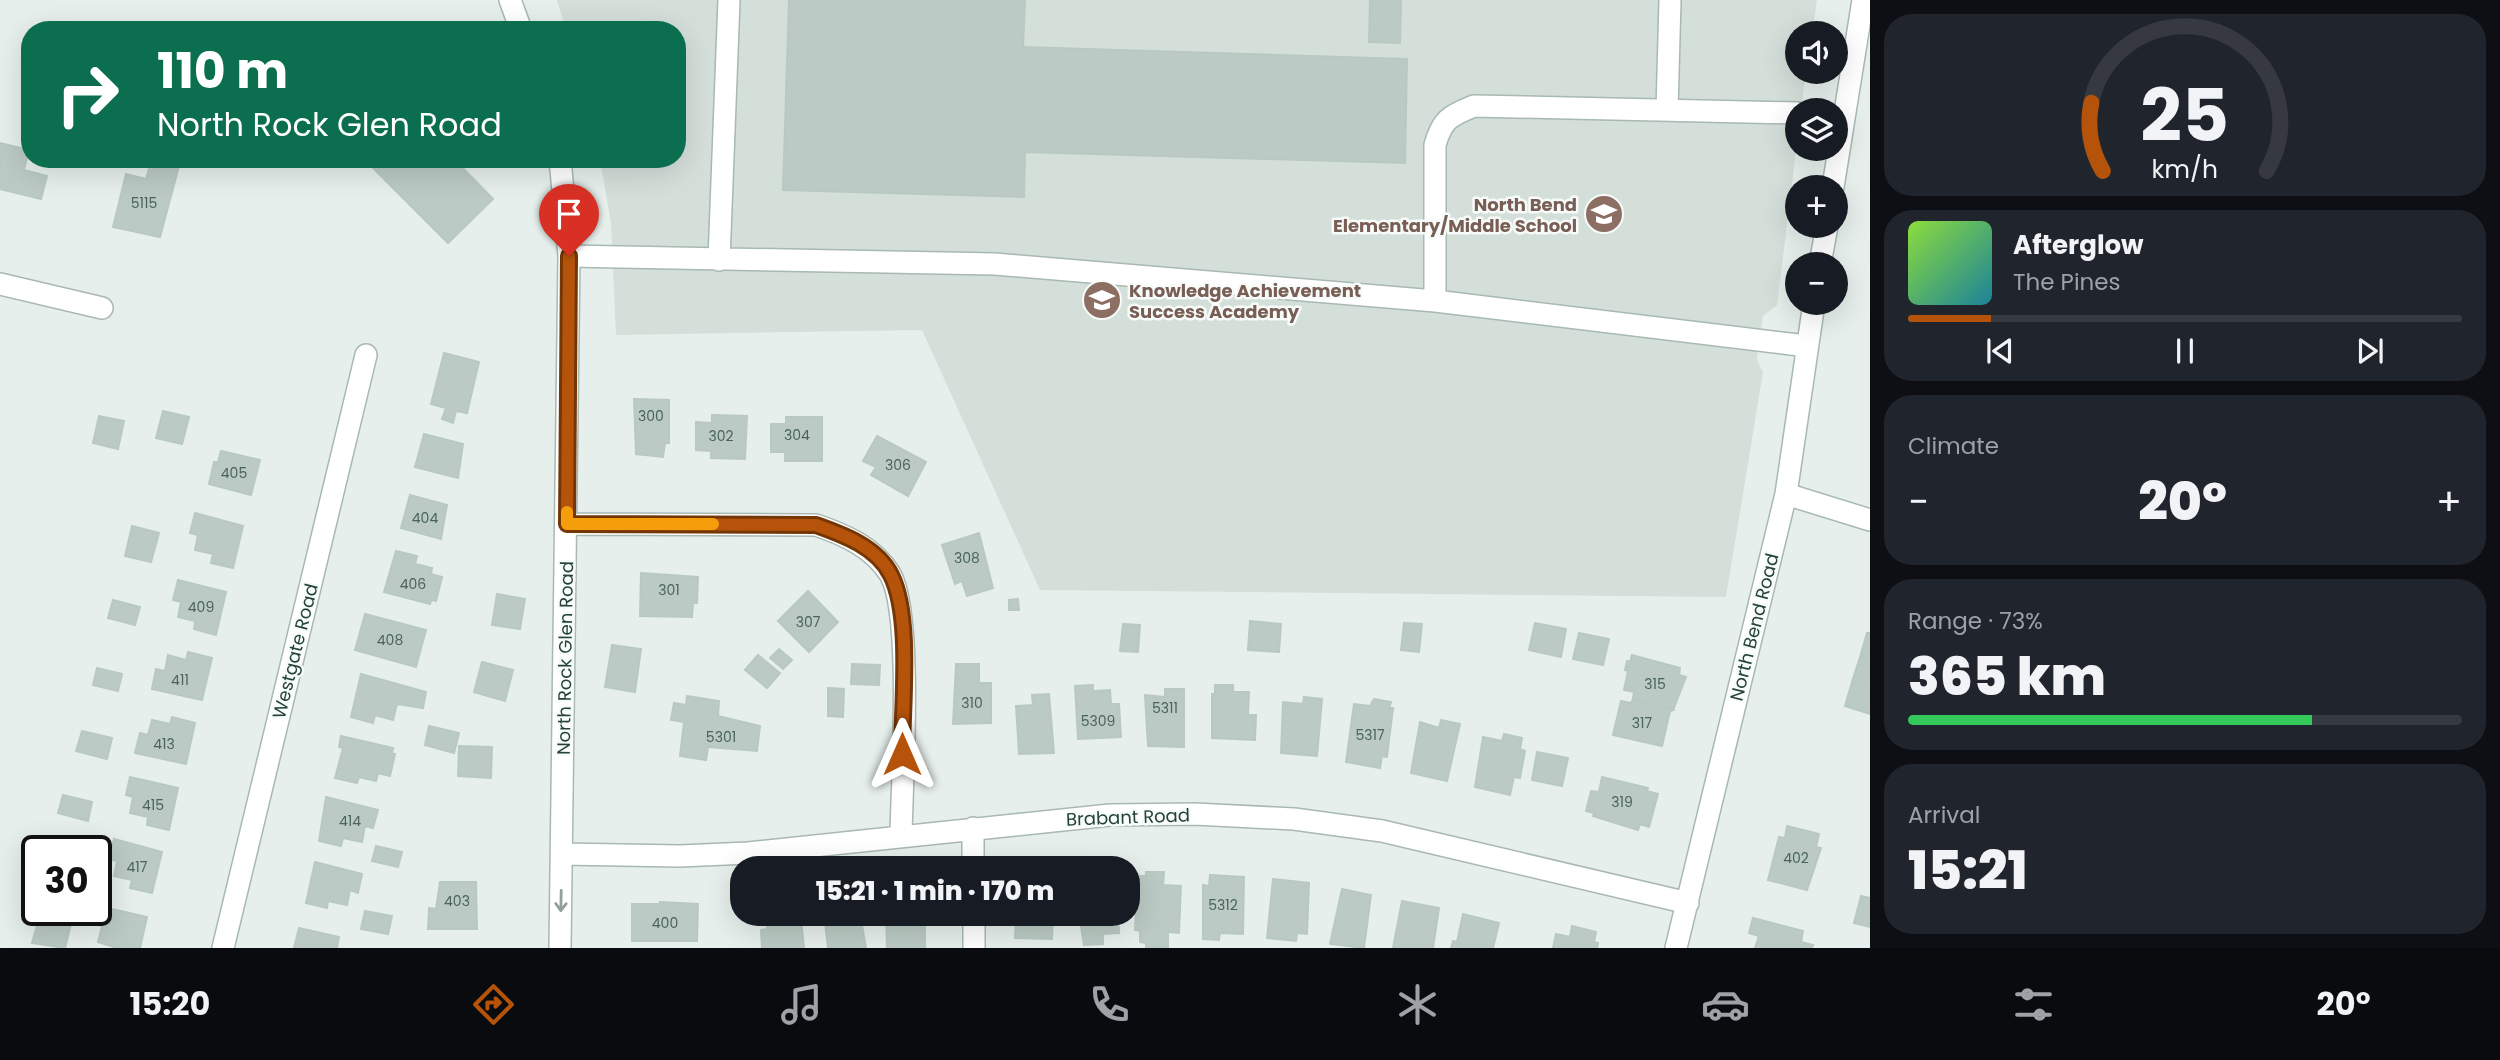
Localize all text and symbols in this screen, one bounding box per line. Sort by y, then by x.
map controls [1785,21,1848,315]
button: sound [1785,21,1848,84]
text: 110 m [157,37,288,105]
icon: right [42,49,133,140]
text: 25 [2141,65,2229,166]
button: layers [1785,98,1848,161]
text: North Rock Glen Road [157,102,502,147]
text: km/h [2152,152,2218,187]
button: + [1785,175,1848,238]
pin [539,184,599,256]
place label: North Bend Elementary/Middle School [1333,192,1577,238]
house number: 5115 [131,193,157,213]
school or university icon: North Bend Elementary/Middle School [1583,193,1625,235]
icon: arrive [550,195,588,233]
text: Afterglow [2013,227,2144,263]
button: − [1785,252,1848,315]
text: The Pines [2013,266,2121,298]
place label: Knowledge Achievement Success Academy [1129,278,1361,324]
school or university icon: Knowledge Achievement Success Academy [1081,279,1123,321]
icon: previous [1981,332,2019,370]
icon: pause [2166,332,2204,370]
icon: next [2351,332,2389,370]
house number: 300 [638,406,664,426]
house number: 304 [784,425,810,445]
house number: 302 [708,426,734,446]
text: Climate [1908,430,1999,462]
house number: 306 [885,455,911,475]
house number: 405 [221,463,247,483]
text: 20° [2138,465,2227,538]
text: − [1908,475,1929,528]
text: + [2436,475,2462,528]
house number: 404 [412,508,438,528]
house number: 308 [954,548,980,568]
street label: North Bend Road [1724,551,1784,703]
street label: North Rock Glen Road [551,561,579,755]
house number: 406 [400,574,426,594]
house number: 301 [658,580,680,600]
street label: Westgate Road [266,581,324,721]
house number: 409 [188,597,214,617]
text: Range · 73% [1908,605,2043,637]
house number: 307 [796,612,821,632]
house number: 408 [377,630,403,650]
text: 365 km [1908,640,2106,713]
house number: 411 [171,670,189,690]
house number: 315 [1644,674,1666,694]
house number: 310 [961,693,983,713]
house number: 5311 [1152,698,1178,718]
house number: 5309 [1081,711,1115,731]
house number: 317 [1632,713,1653,733]
position arrow [865,717,939,791]
house number: 5317 [1355,725,1385,745]
house number: 5301 [706,727,736,747]
house number: 413 [153,734,175,754]
house number: 319 [1611,792,1633,812]
house number: 415 [142,795,164,815]
text: Arrival [1908,799,1980,831]
street label: Brabant Road [1066,802,1190,832]
house number: 414 [339,811,361,831]
text: 15:21 [1908,834,2028,907]
speed limit sign: 30 [21,835,112,926]
house number: 402 [1783,848,1809,868]
house number: 417 [127,857,148,877]
text: 15:21 · 1 min · 170 m [816,873,1054,909]
one-way arrow [554,889,568,912]
house number: 403 [444,891,470,911]
house number: 5312 [1208,895,1238,915]
house number: 400 [652,913,678,933]
icon: directions [469,980,518,1029]
icon: music [777,980,826,1029]
icon: phone [1085,980,1134,1029]
icon: climate [1393,980,1442,1029]
icon: car [1701,980,1750,1029]
icon: filters [2009,980,2058,1029]
text: 15:20 [129,981,210,1026]
text: 20° [2317,981,2370,1026]

